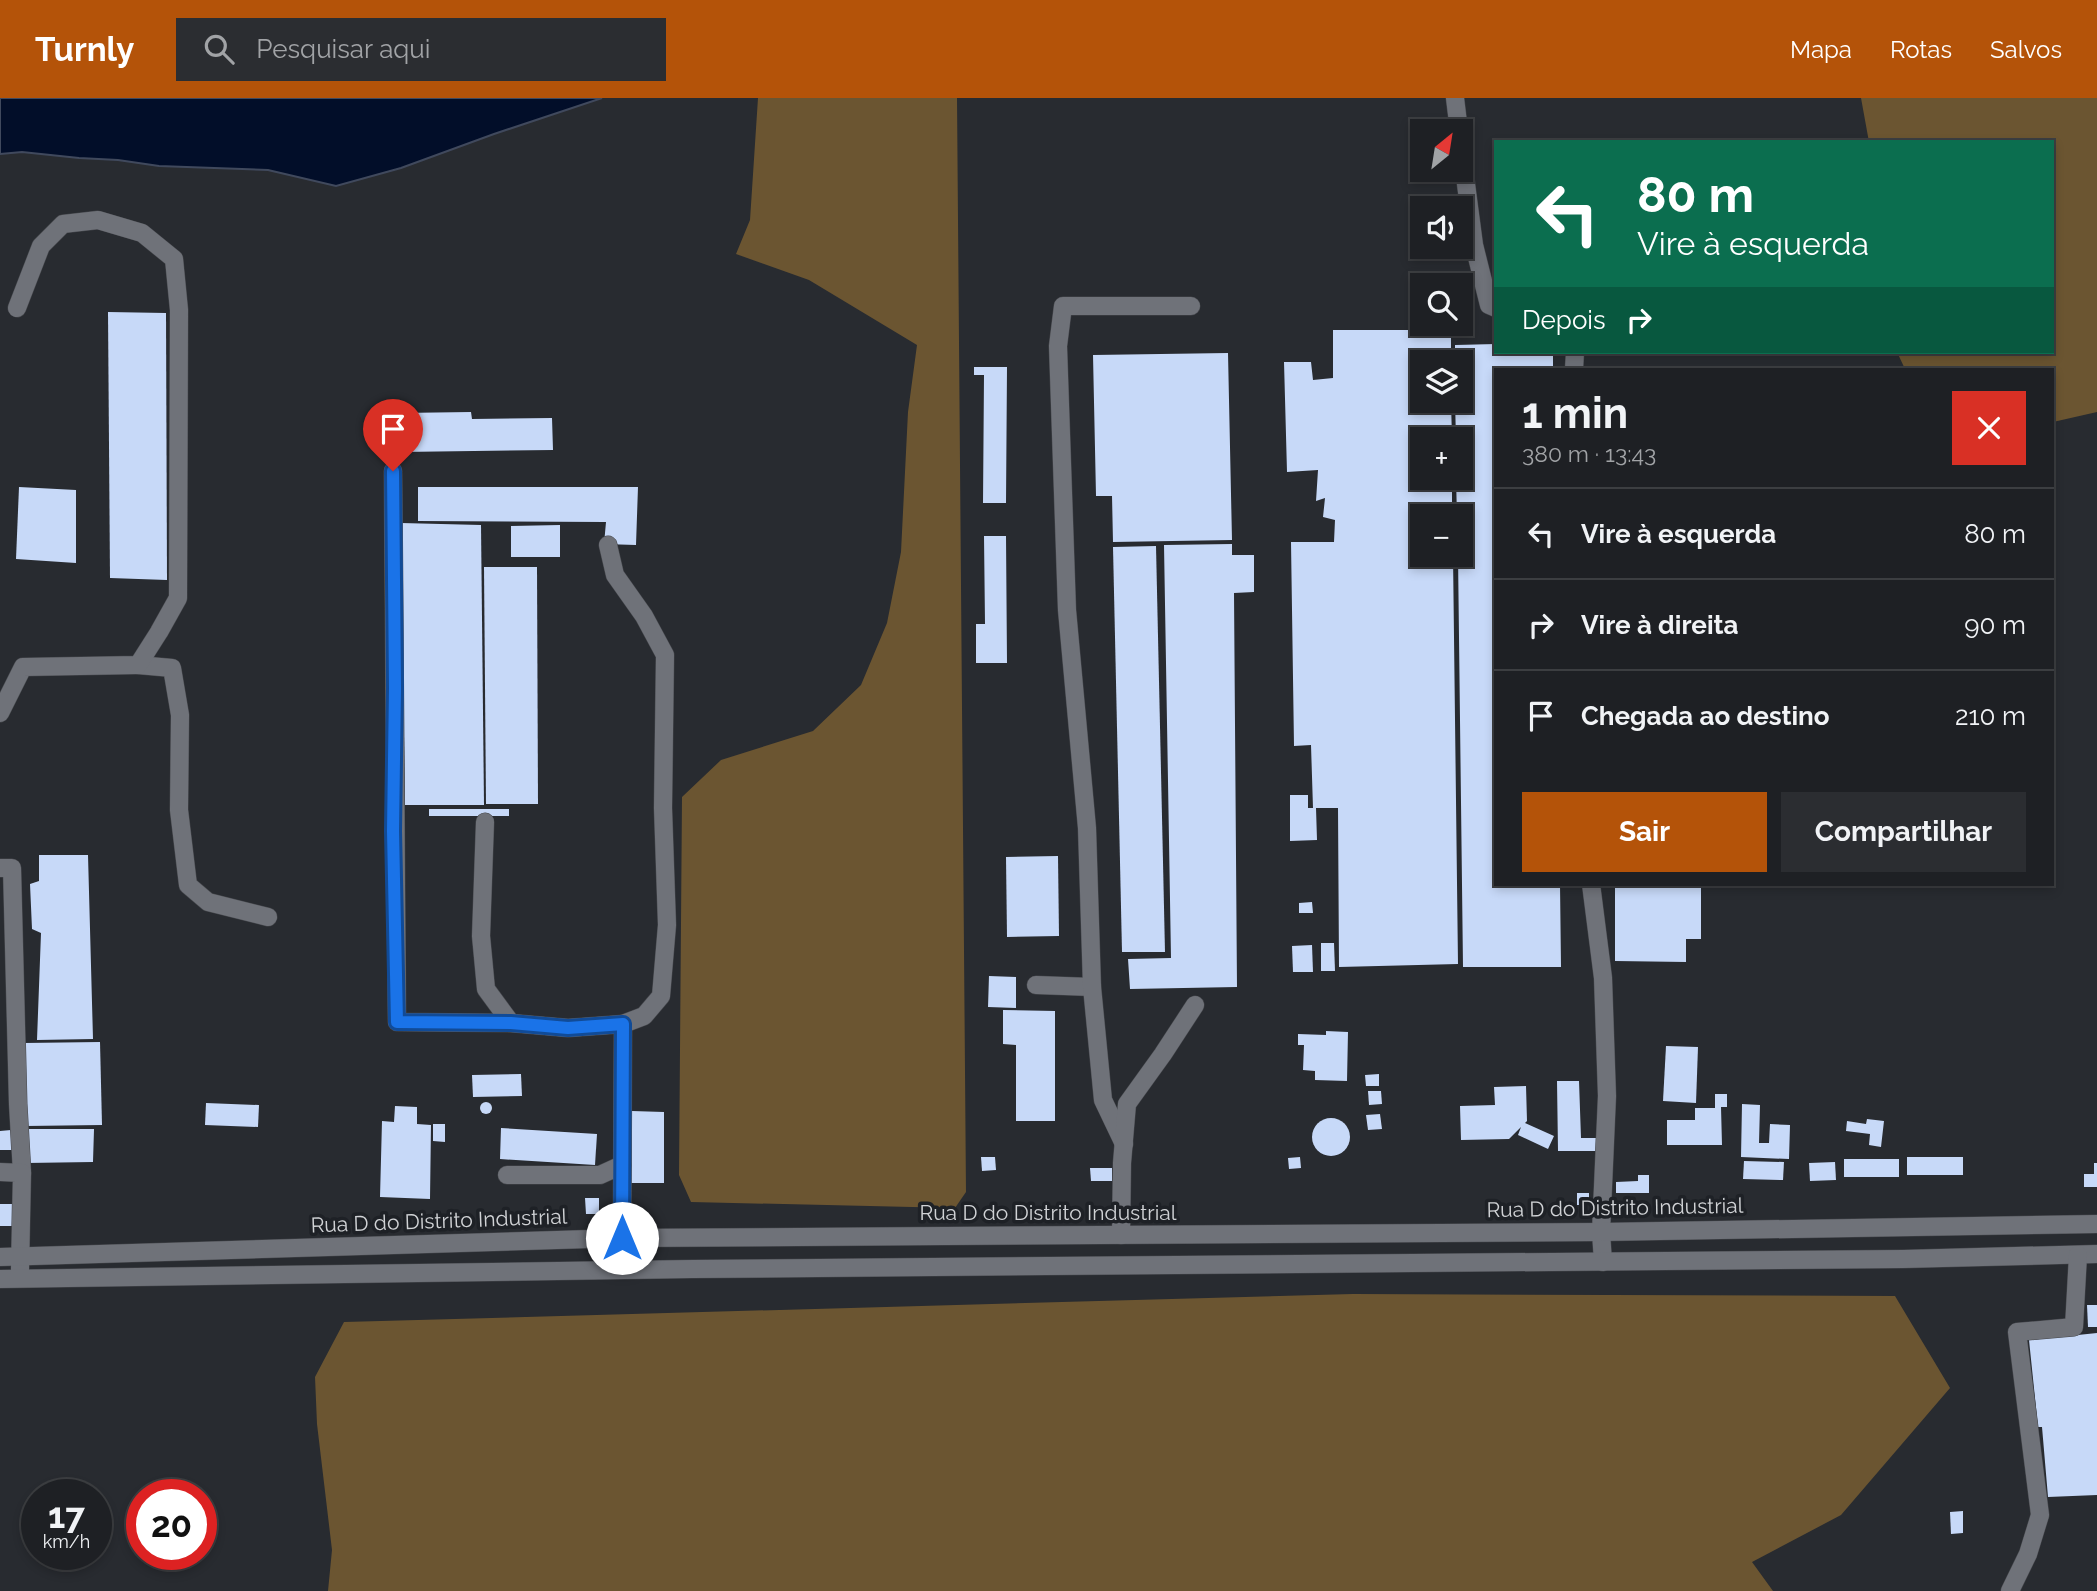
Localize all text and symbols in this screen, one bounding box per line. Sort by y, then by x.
search box [176,18,666,81]
text: Turnly [35,30,134,69]
icon: search [200,30,238,68]
text: Pesquisar aqui [256,34,430,64]
text: Mapa [1790,35,1852,64]
text: Rotas [1890,35,1952,64]
text: Salvos [1990,35,2062,64]
north arrow [1410,119,1474,182]
map controls [1410,119,1473,567]
text: 80 m [1637,166,1754,223]
icon: left [1522,168,1613,259]
button: sound [1410,196,1473,259]
text: Vire à esquerda [1637,225,1869,262]
button: search [1410,273,1473,336]
icon: right [1620,301,1658,339]
text: Depois [1522,305,1606,335]
button: layers [1410,350,1473,413]
text: 1 min [1522,389,1628,438]
button: close [1952,391,2026,465]
pin [363,399,423,471]
icon: arrive [374,410,412,448]
button: + [1410,427,1473,490]
text: 380 m · 13:43 [1522,440,1656,467]
button: − [1410,504,1473,567]
icon: left [1522,515,1560,553]
text: Vire à esquerda [1581,519,1776,549]
text: 80 m [1964,519,2026,549]
icon: right [1522,606,1560,644]
text: Vire à direita [1581,610,1738,640]
text: 90 m [1964,610,2026,640]
icon: arrive [1522,697,1560,735]
text: Chegada ao destino [1581,701,1830,731]
text: 210 m [1955,701,2026,731]
button: Sair [1522,792,1767,872]
button: Compartilhar [1781,792,2026,872]
street label: Rua D do Distrito Industrial [1486,1193,1744,1222]
street label: Rua D do Distrito Industrial [920,1200,1177,1225]
position arrow [585,1201,659,1275]
street label: Rua D do Distrito Industrial [310,1204,568,1237]
speed limit sign: 20 [126,1479,217,1570]
text: 17 [48,1495,85,1536]
text: km/h [43,1531,90,1552]

